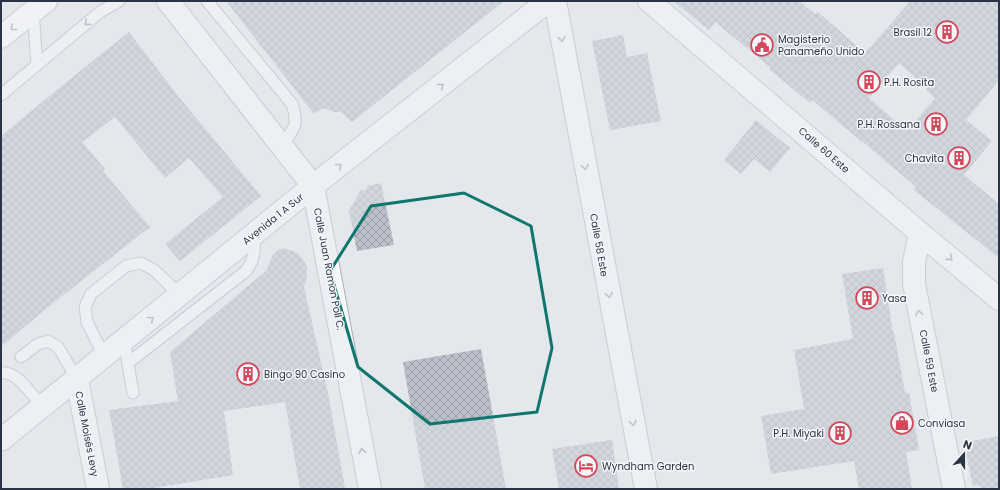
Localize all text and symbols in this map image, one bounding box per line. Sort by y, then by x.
one-way arrow [84,18,92,25]
building icon: Brasil 12 [934,19,960,45]
one-way arrow [10,23,17,30]
place label: Brasil 12 [894,25,932,40]
public building icon: Magisterio Panameño Unido [749,32,775,58]
place label: Magisterio Panameño Unido [778,32,864,59]
one-way arrow [557,36,565,42]
building icon: P.H. Rosita [856,69,882,95]
place label: P.H. Rosita [884,75,934,90]
one-way arrow [436,83,443,90]
building icon: P.H. Rossana [923,111,949,137]
place label: P.H. Rossana [858,117,920,132]
street label: Calle 60 Este [795,123,853,177]
building icon: Chavita [946,145,972,171]
place label: Chavita [905,151,944,166]
one-way arrow [334,164,341,171]
one-way arrow [580,164,589,170]
street label: Avenida 1 A Sur [239,189,307,248]
street label: Calle Juan Ramon Poll C. [310,207,348,331]
street label: Calle 58 Este [586,212,612,278]
one-way arrow [945,254,953,261]
building icon: Yasa [854,285,880,311]
place label: Yasa [882,291,907,306]
one-way arrow [604,292,612,298]
one-way arrow [916,310,924,316]
one-way arrow [146,316,153,323]
street label: Calle 59 Este [916,328,942,394]
building icon: Bingo 90 Casino [235,361,261,387]
place label: Bingo 90 Casino [264,367,345,382]
street label: Calle Moisés Levy [71,390,103,478]
shop icon: Conviasa [889,410,915,436]
place label: Conviasa [918,416,965,431]
one-way arrow [628,420,637,426]
building icon: P.H. Miyaki [827,420,853,446]
place label: P.H. Miyaki [773,426,824,441]
north arrow [944,434,984,474]
text: N [961,436,974,454]
one-way arrow [359,448,367,454]
hotel icon: Wyndham Garden [573,453,599,479]
place label: Wyndham Garden [602,459,694,474]

